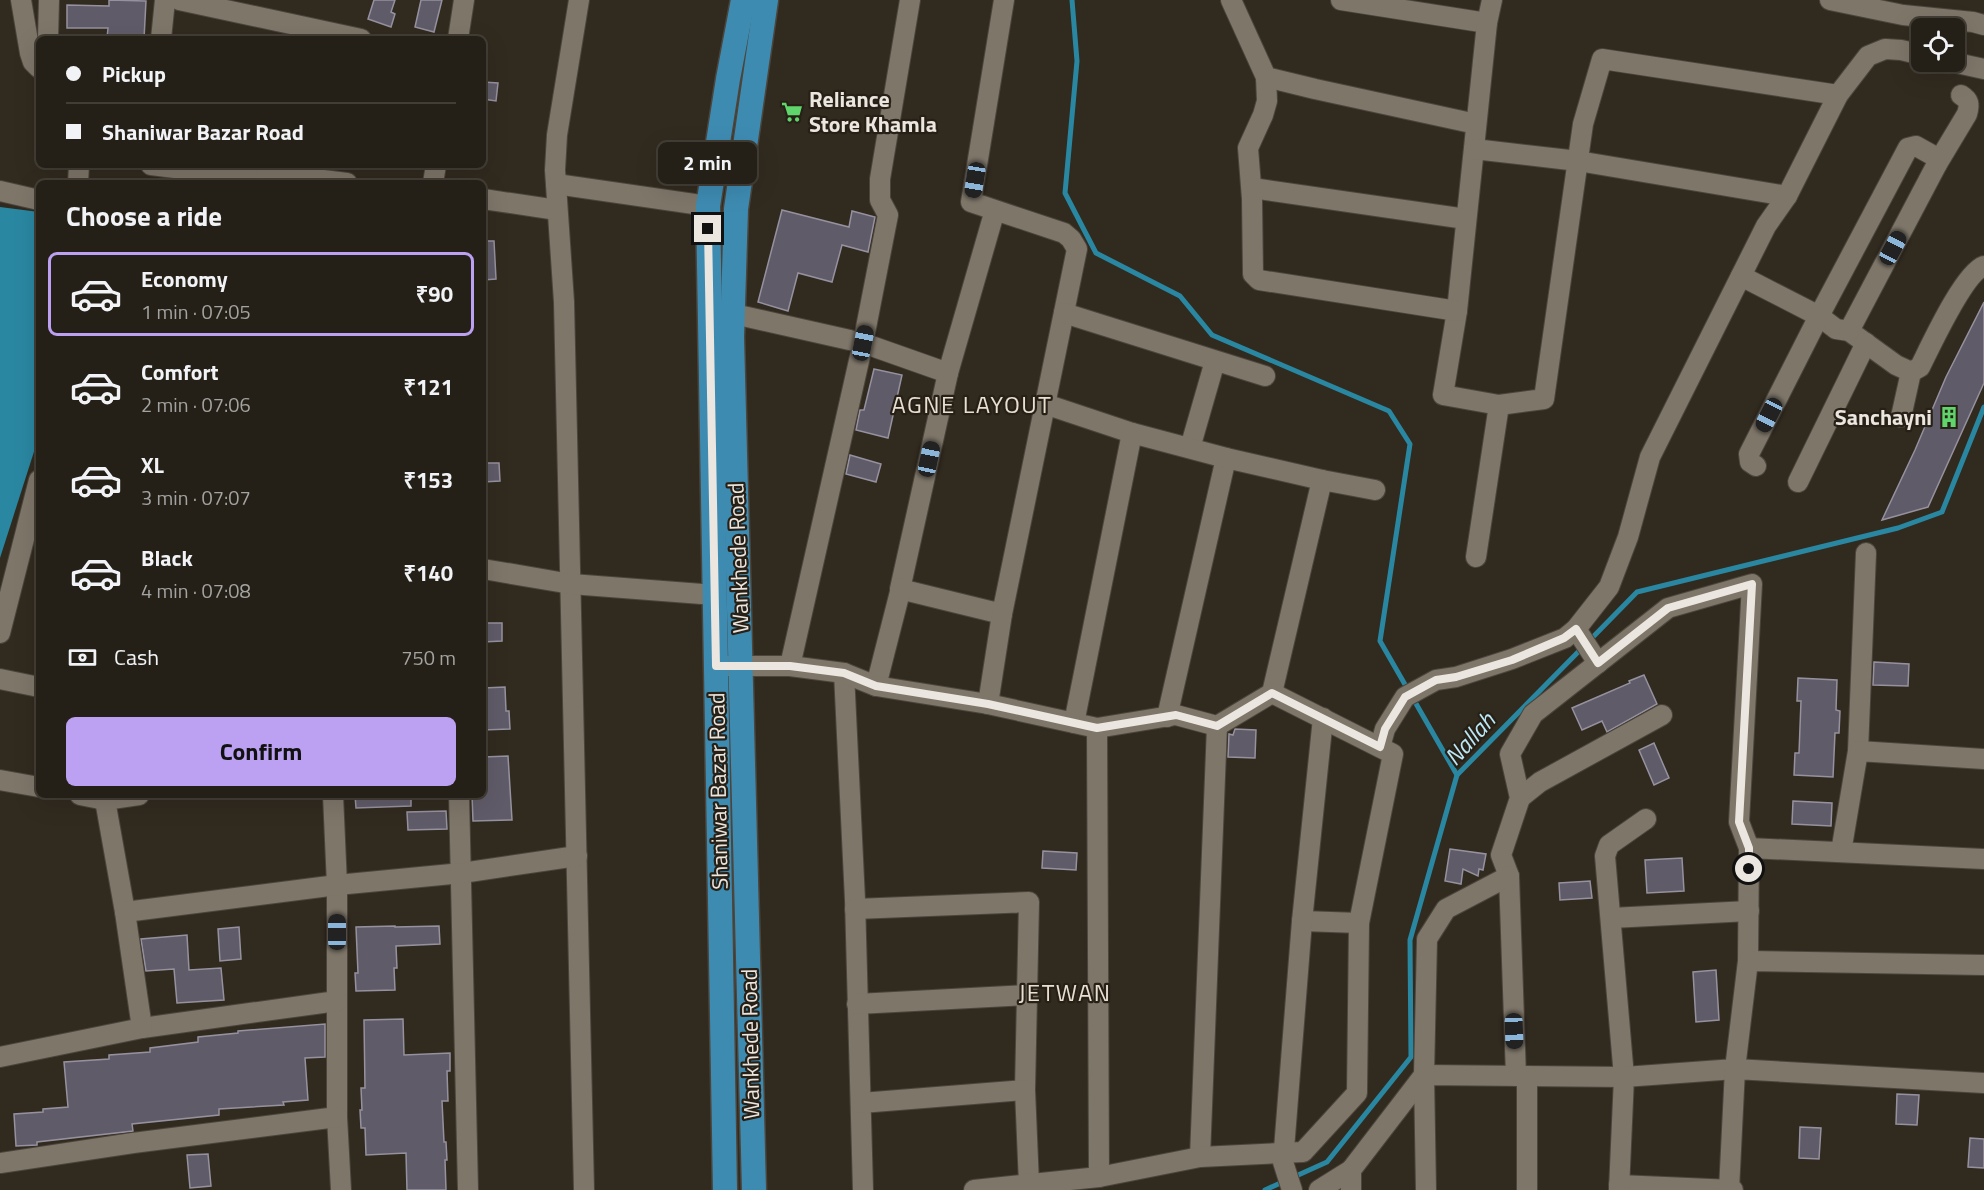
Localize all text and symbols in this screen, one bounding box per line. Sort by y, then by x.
map controls [1911,18,1965,72]
button: locate [1911,18,1965,72]
text: Pickup [102,57,166,91]
place label: Reliance Store Khamla [809,82,937,141]
supermarket icon: Reliance Store Khamla [780,100,804,124]
text: Shaniwar Bazar Road [102,115,304,149]
callout: 2 min [658,142,758,184]
text: 2 min [683,147,732,178]
car [963,161,987,199]
text: Choose a ride [66,195,222,236]
route end [694,215,721,242]
car [1877,228,1909,268]
text: Economy [141,262,228,296]
icon: car [69,267,123,321]
text: ₹90 [416,277,453,311]
text: 1 min · 07:05 [141,296,251,327]
car [851,324,875,362]
text: Comfort [141,355,219,389]
icon: car [69,360,123,414]
text: ₹121 [403,370,453,404]
district label: AGNE LAYOUT [892,386,1052,422]
text: 2 min · 07:06 [141,389,251,420]
car [1753,395,1785,435]
place label: Sanchayni [1835,400,1932,434]
building icon: Sanchayni [1937,405,1961,429]
car [916,440,942,478]
text: XL [141,448,164,482]
icon: car [69,453,123,507]
text: ₹153 [403,463,453,497]
text: 3 min · 07:07 [141,482,251,513]
street label: Wankhede Road [718,482,758,634]
text: Black [141,541,193,575]
icon: car [69,546,123,600]
text: ₹140 [403,556,453,590]
text: 4 min · 07:08 [141,575,251,606]
text: Cash [114,640,159,674]
icon: cash [66,641,99,674]
text: 750 m [401,642,456,673]
street label: Shaniwar Bazar Road [699,692,737,890]
water label: Nallah [1435,703,1504,773]
button: Confirm [66,717,456,786]
route start [1735,855,1762,882]
car [328,914,346,950]
street label: Wankhede Road [732,968,768,1120]
district label: JETWAN [1018,974,1112,1010]
car [1504,1013,1524,1049]

